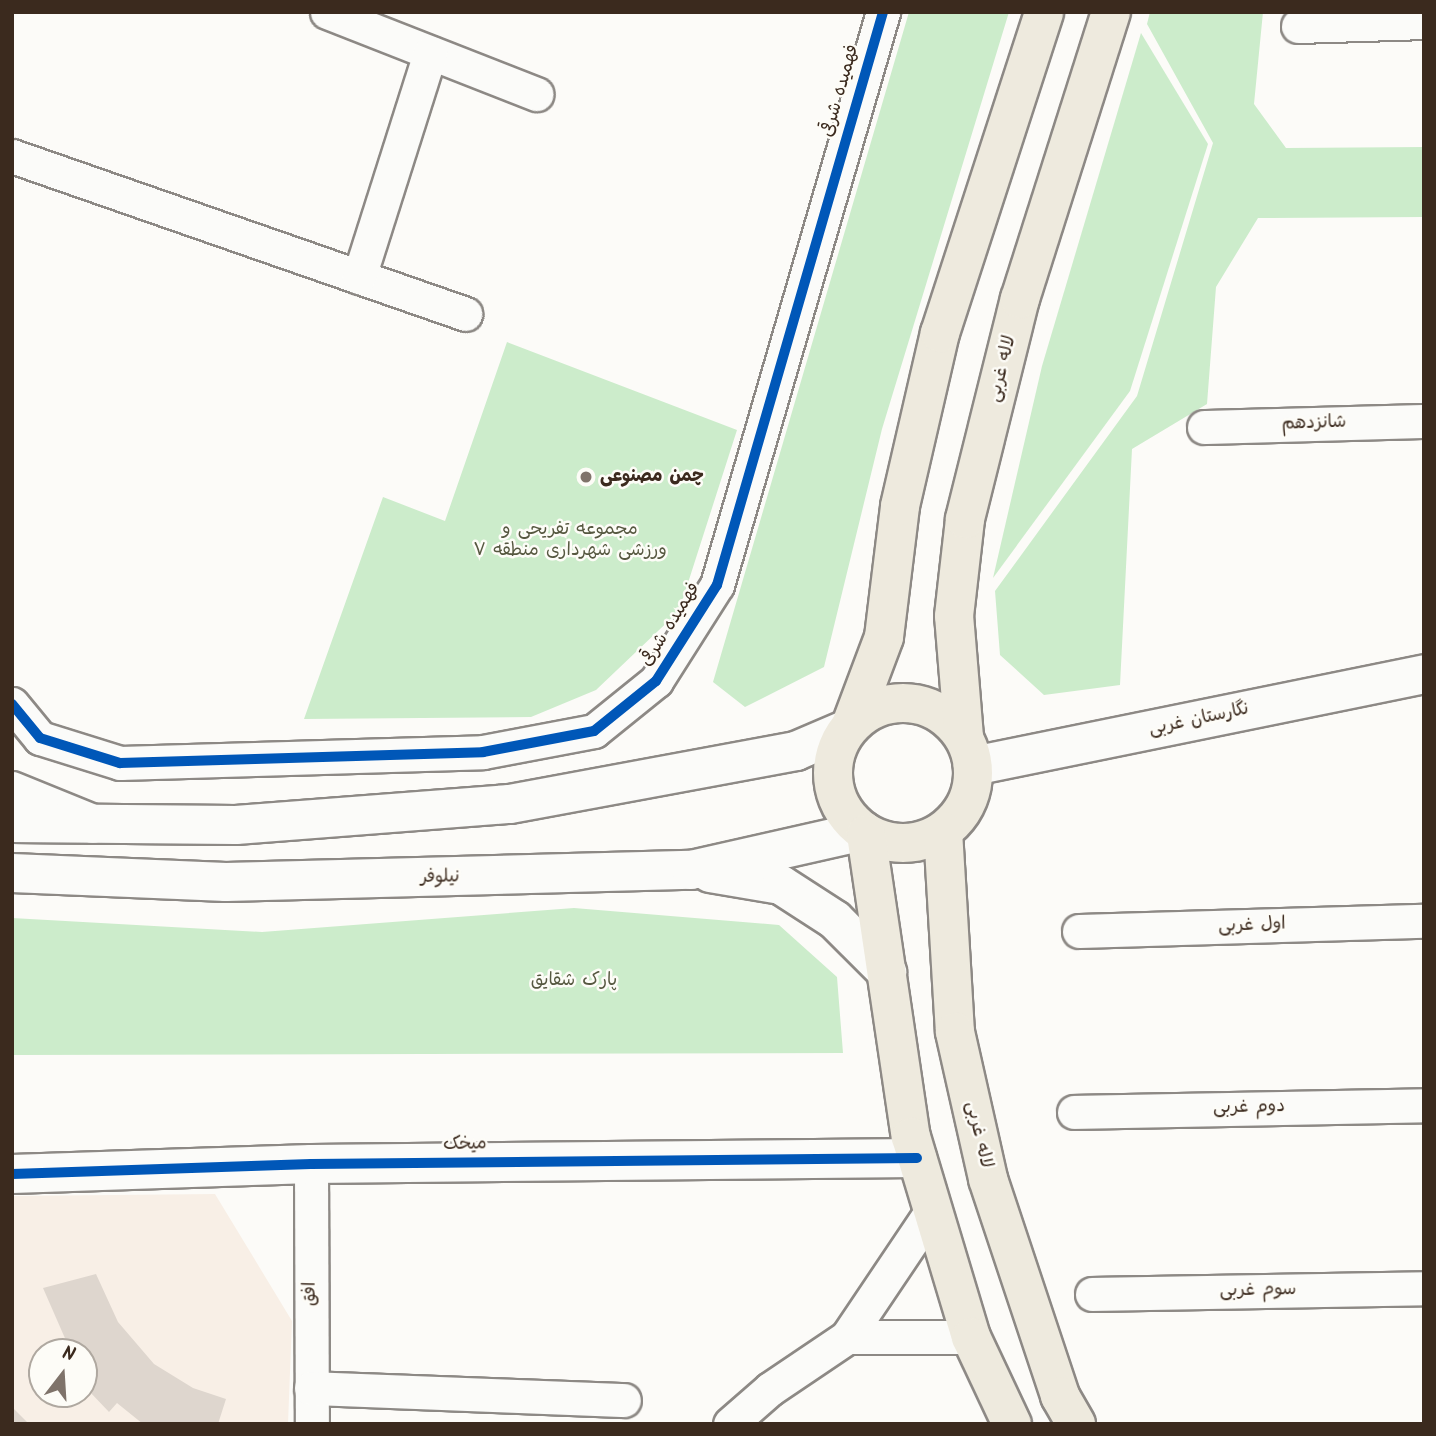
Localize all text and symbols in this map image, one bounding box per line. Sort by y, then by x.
street label: فهمیده شرقی [817,42,865,140]
street label: لاله غربی [984,333,1022,405]
street label: شانزدهم [1281,412,1347,436]
place label: چمن مصنوعی [600,466,704,488]
marker: چمن مصنوعی [578,469,594,485]
park label: مجموعه تفریحی و ورزشی شهرداری منطقه ۷ [473,520,667,562]
street label: فهمیده شرقی [637,579,705,671]
street label: نگارستان غربی [1147,699,1251,741]
street label: نیلوفر [420,867,460,889]
street label: اول غربی [1218,914,1286,938]
park label: پارک شقایق [531,970,617,992]
street label: دوم غربی [1213,1097,1285,1119]
street label: لاله غربی [960,1100,996,1170]
street label: میخک [443,1134,487,1156]
street label: سوم غربی [1219,1280,1297,1302]
street label: افق [300,1282,322,1306]
north arrow [28,1338,98,1408]
text: N [58,1339,79,1371]

